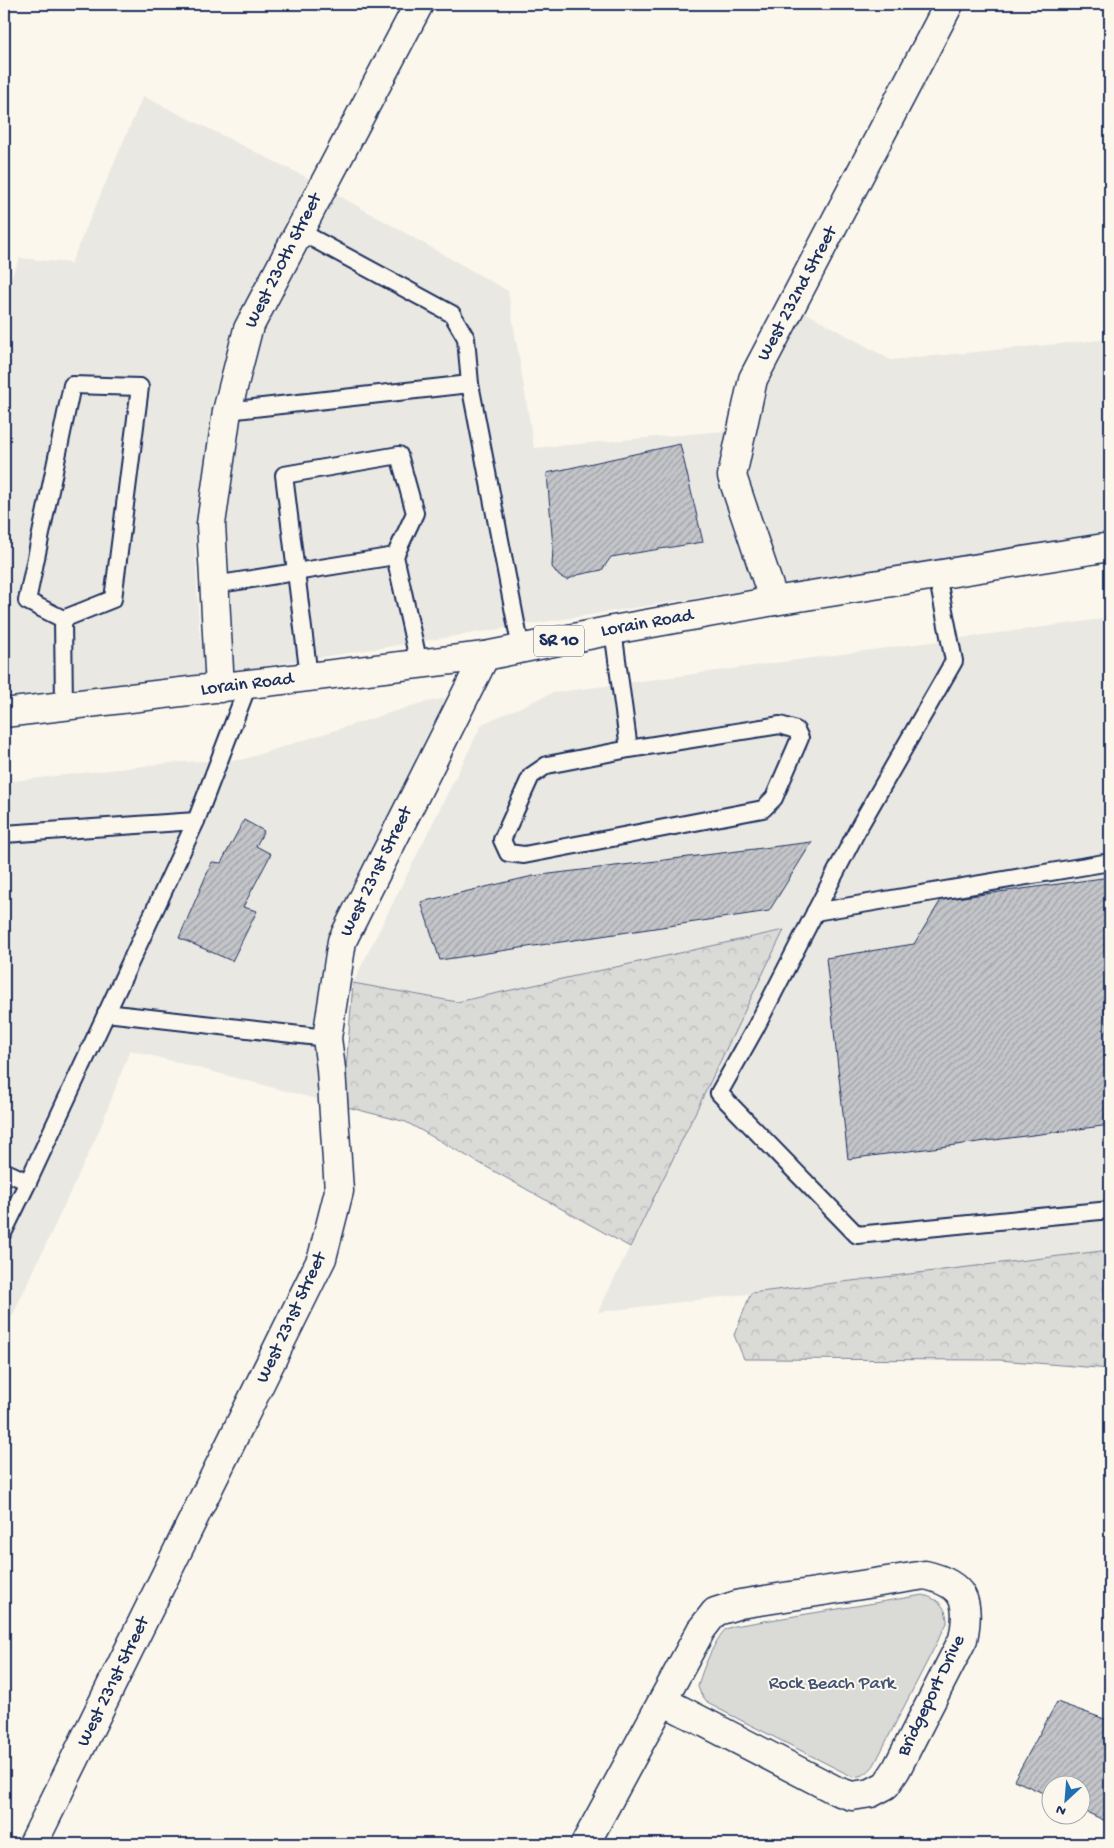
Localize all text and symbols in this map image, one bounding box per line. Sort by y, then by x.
street label: West 230th Street [240,188,329,332]
street label: West 232nd Street [753,221,844,365]
street label: Lorain Road [599,604,697,643]
road number: SR 10 [534,626,584,656]
street label: Lorain Road [199,668,297,702]
street label: West 231st Street [336,801,419,941]
street label: West 231st Street [252,1247,333,1387]
street label: West 231st Street [73,1611,156,1751]
street label: Bridgeport Drive [892,1632,971,1761]
park label: Rock Beach Park [769,1673,897,1696]
north arrow [1042,1776,1092,1826]
text: N [1054,1800,1069,1819]

